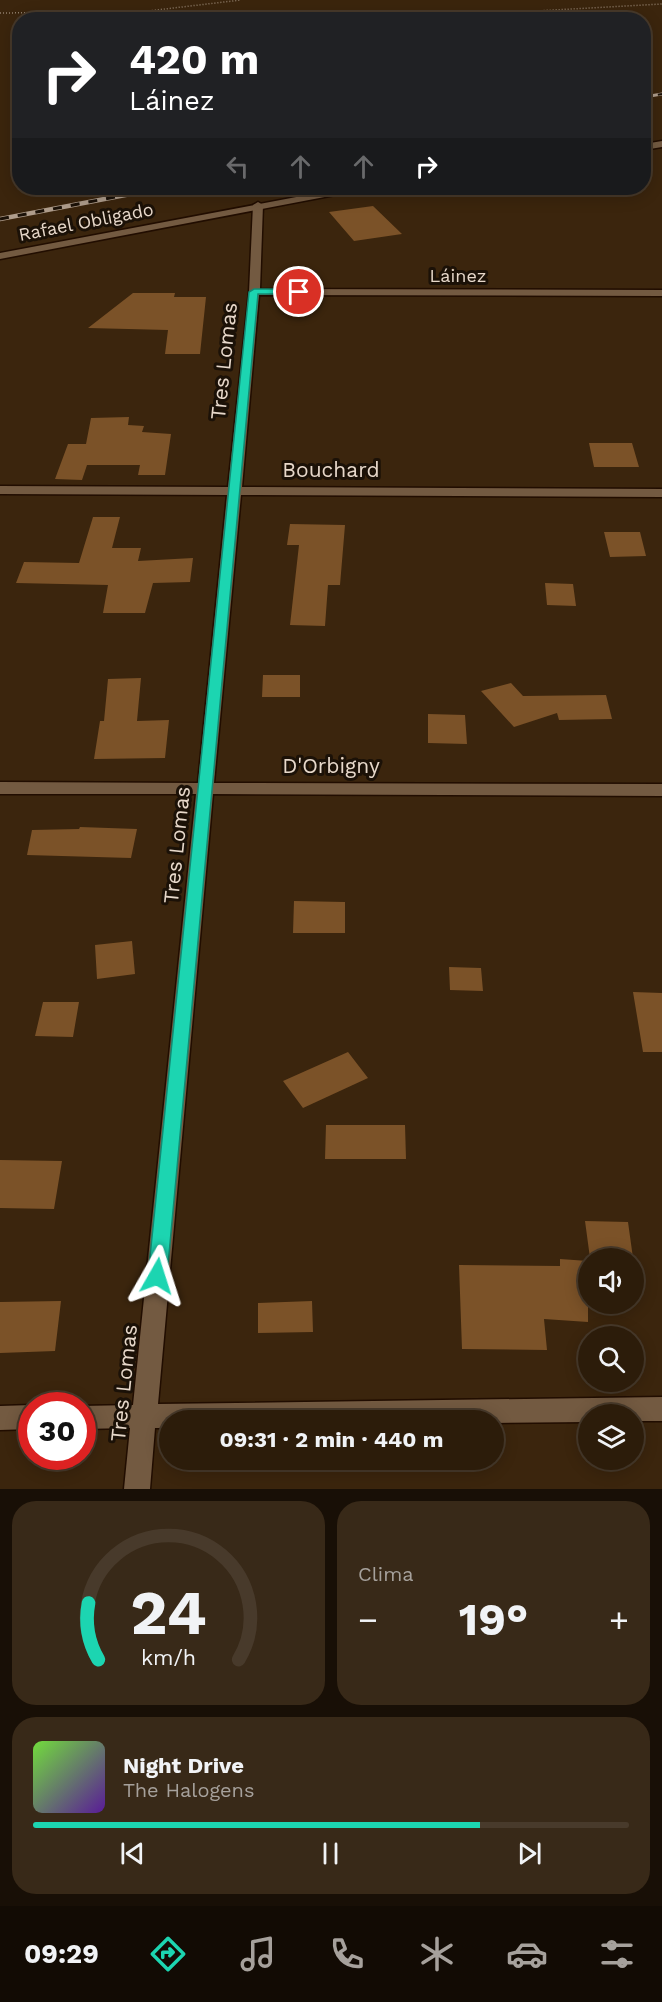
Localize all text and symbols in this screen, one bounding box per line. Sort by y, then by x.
text: 420 m [129,35,259,84]
icon: right [30,36,108,114]
text: Láinez [129,85,214,117]
icon: left [221,150,254,183]
icon: ahead [284,150,317,183]
icon: ahead [347,150,380,183]
icon: right [410,150,443,183]
street label: Rafael Obligado [17,198,155,245]
street label: Láinez [430,265,486,286]
pin [273,266,324,317]
icon: arrive [282,275,315,308]
street label: Tres Lomas [205,301,242,421]
street label: Bouchard [282,457,380,482]
street label: D'Orbigny [282,753,380,778]
street label: Tres Lomas [158,785,195,905]
position arrow [125,1244,189,1308]
map controls [578,1248,644,1470]
button: sound [578,1248,644,1314]
street label: Tres Lomas [105,1323,142,1443]
button: search [578,1326,644,1392]
speed limit sign: 30 [18,1392,96,1470]
button: layers [578,1404,644,1470]
text: 09:31 · 2 min · 440 m [220,1427,443,1452]
text: Clima [358,1562,414,1586]
text: 24 [130,1576,207,1649]
text: 19° [459,1593,528,1646]
text: − [358,1600,378,1639]
text: + [609,1600,629,1639]
text: km/h [141,1645,196,1670]
text: Night Drive [123,1753,244,1778]
text: The Halogens [123,1778,255,1802]
icon: previous [116,1837,149,1870]
icon: pause [314,1837,347,1870]
icon: next [513,1837,546,1870]
icon: directions [147,1933,189,1975]
icon: music [237,1933,279,1975]
icon: phone [326,1933,368,1975]
icon: climate [416,1933,458,1975]
icon: car [506,1933,548,1975]
icon: filters [596,1933,638,1975]
text: 09:29 [24,1938,99,1970]

